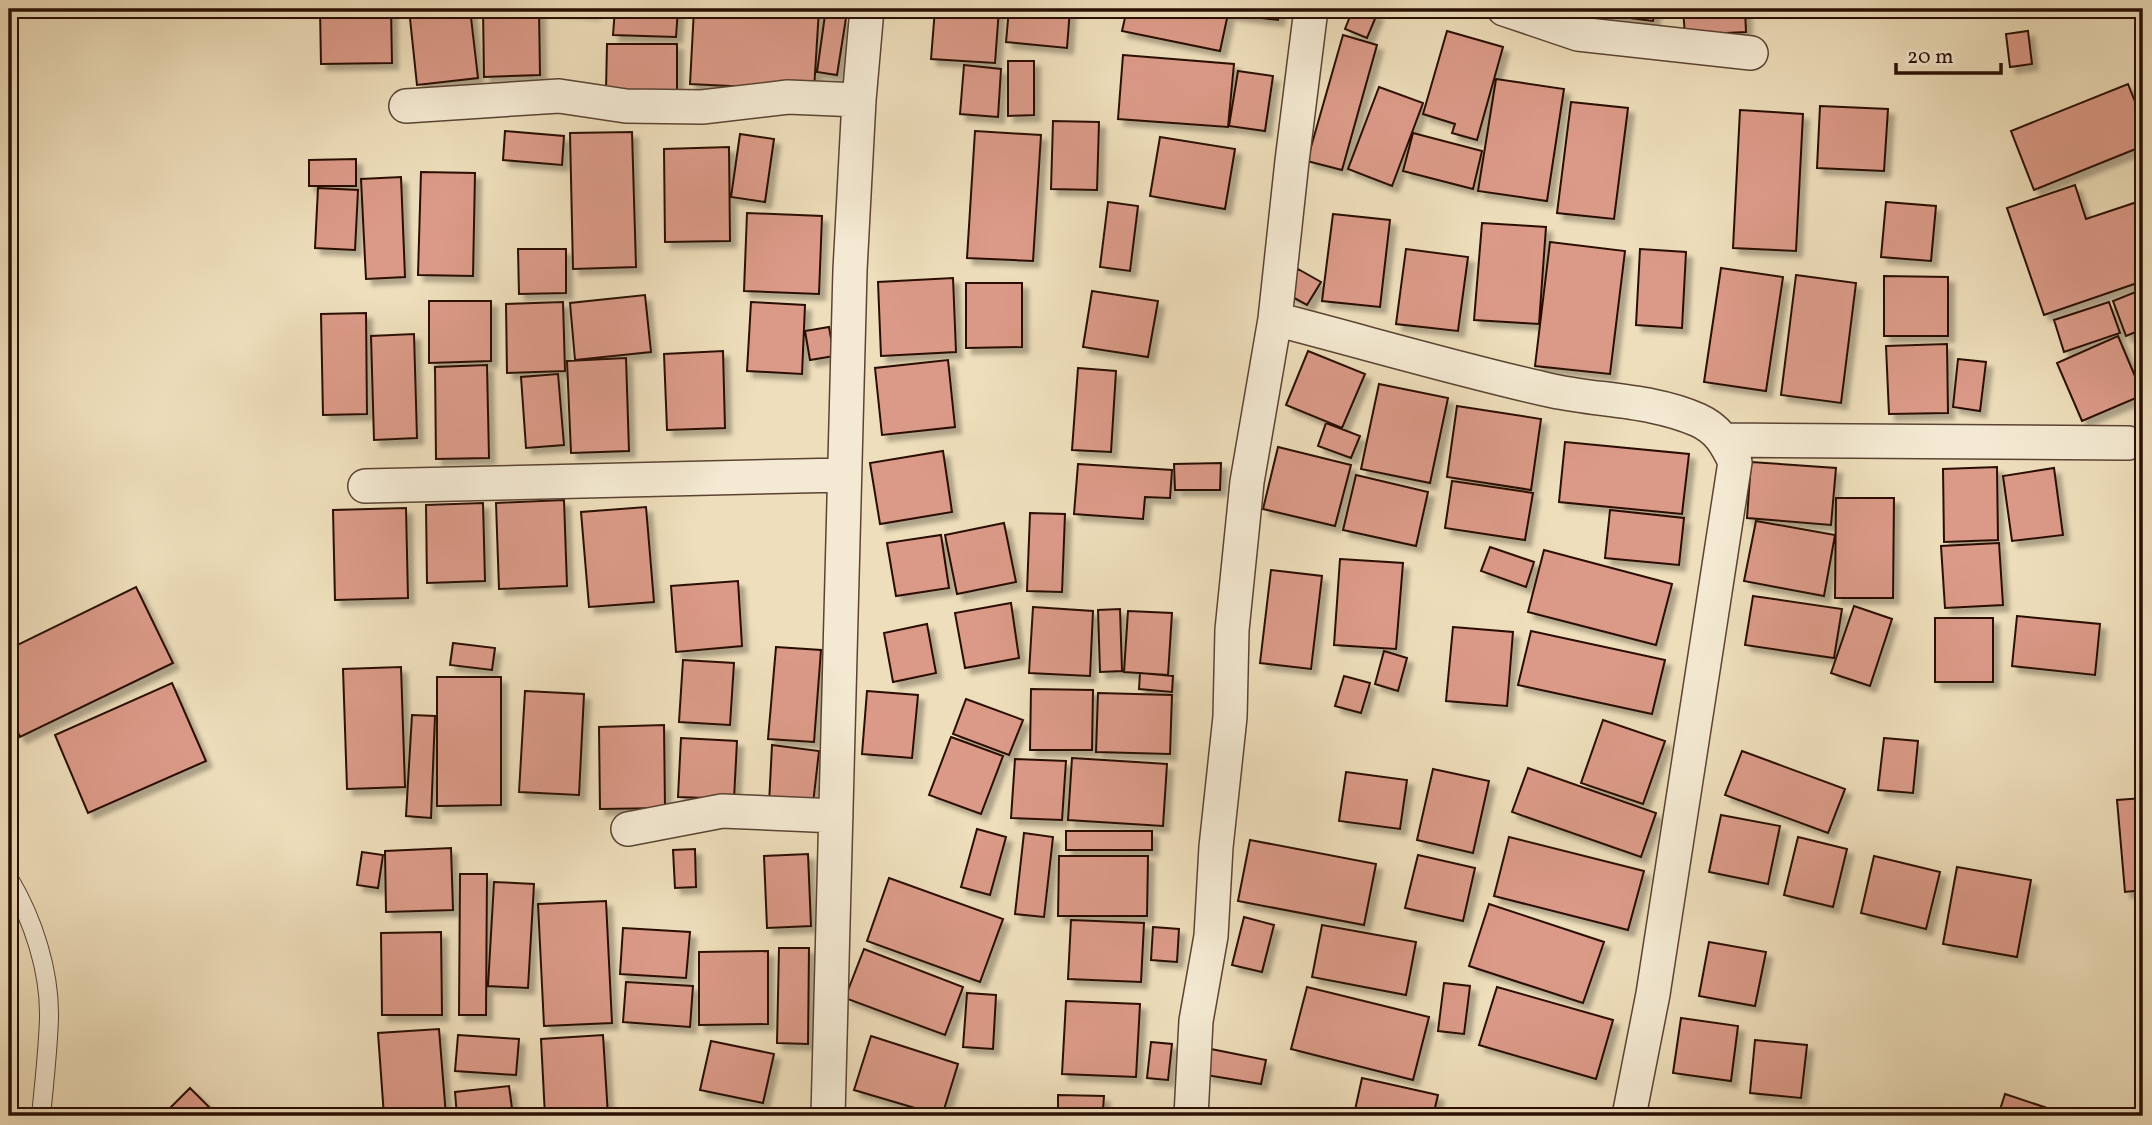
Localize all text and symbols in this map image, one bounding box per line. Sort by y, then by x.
scale bar [1896,32,2002,76]
text: 20 m [1907,43,1953,72]

